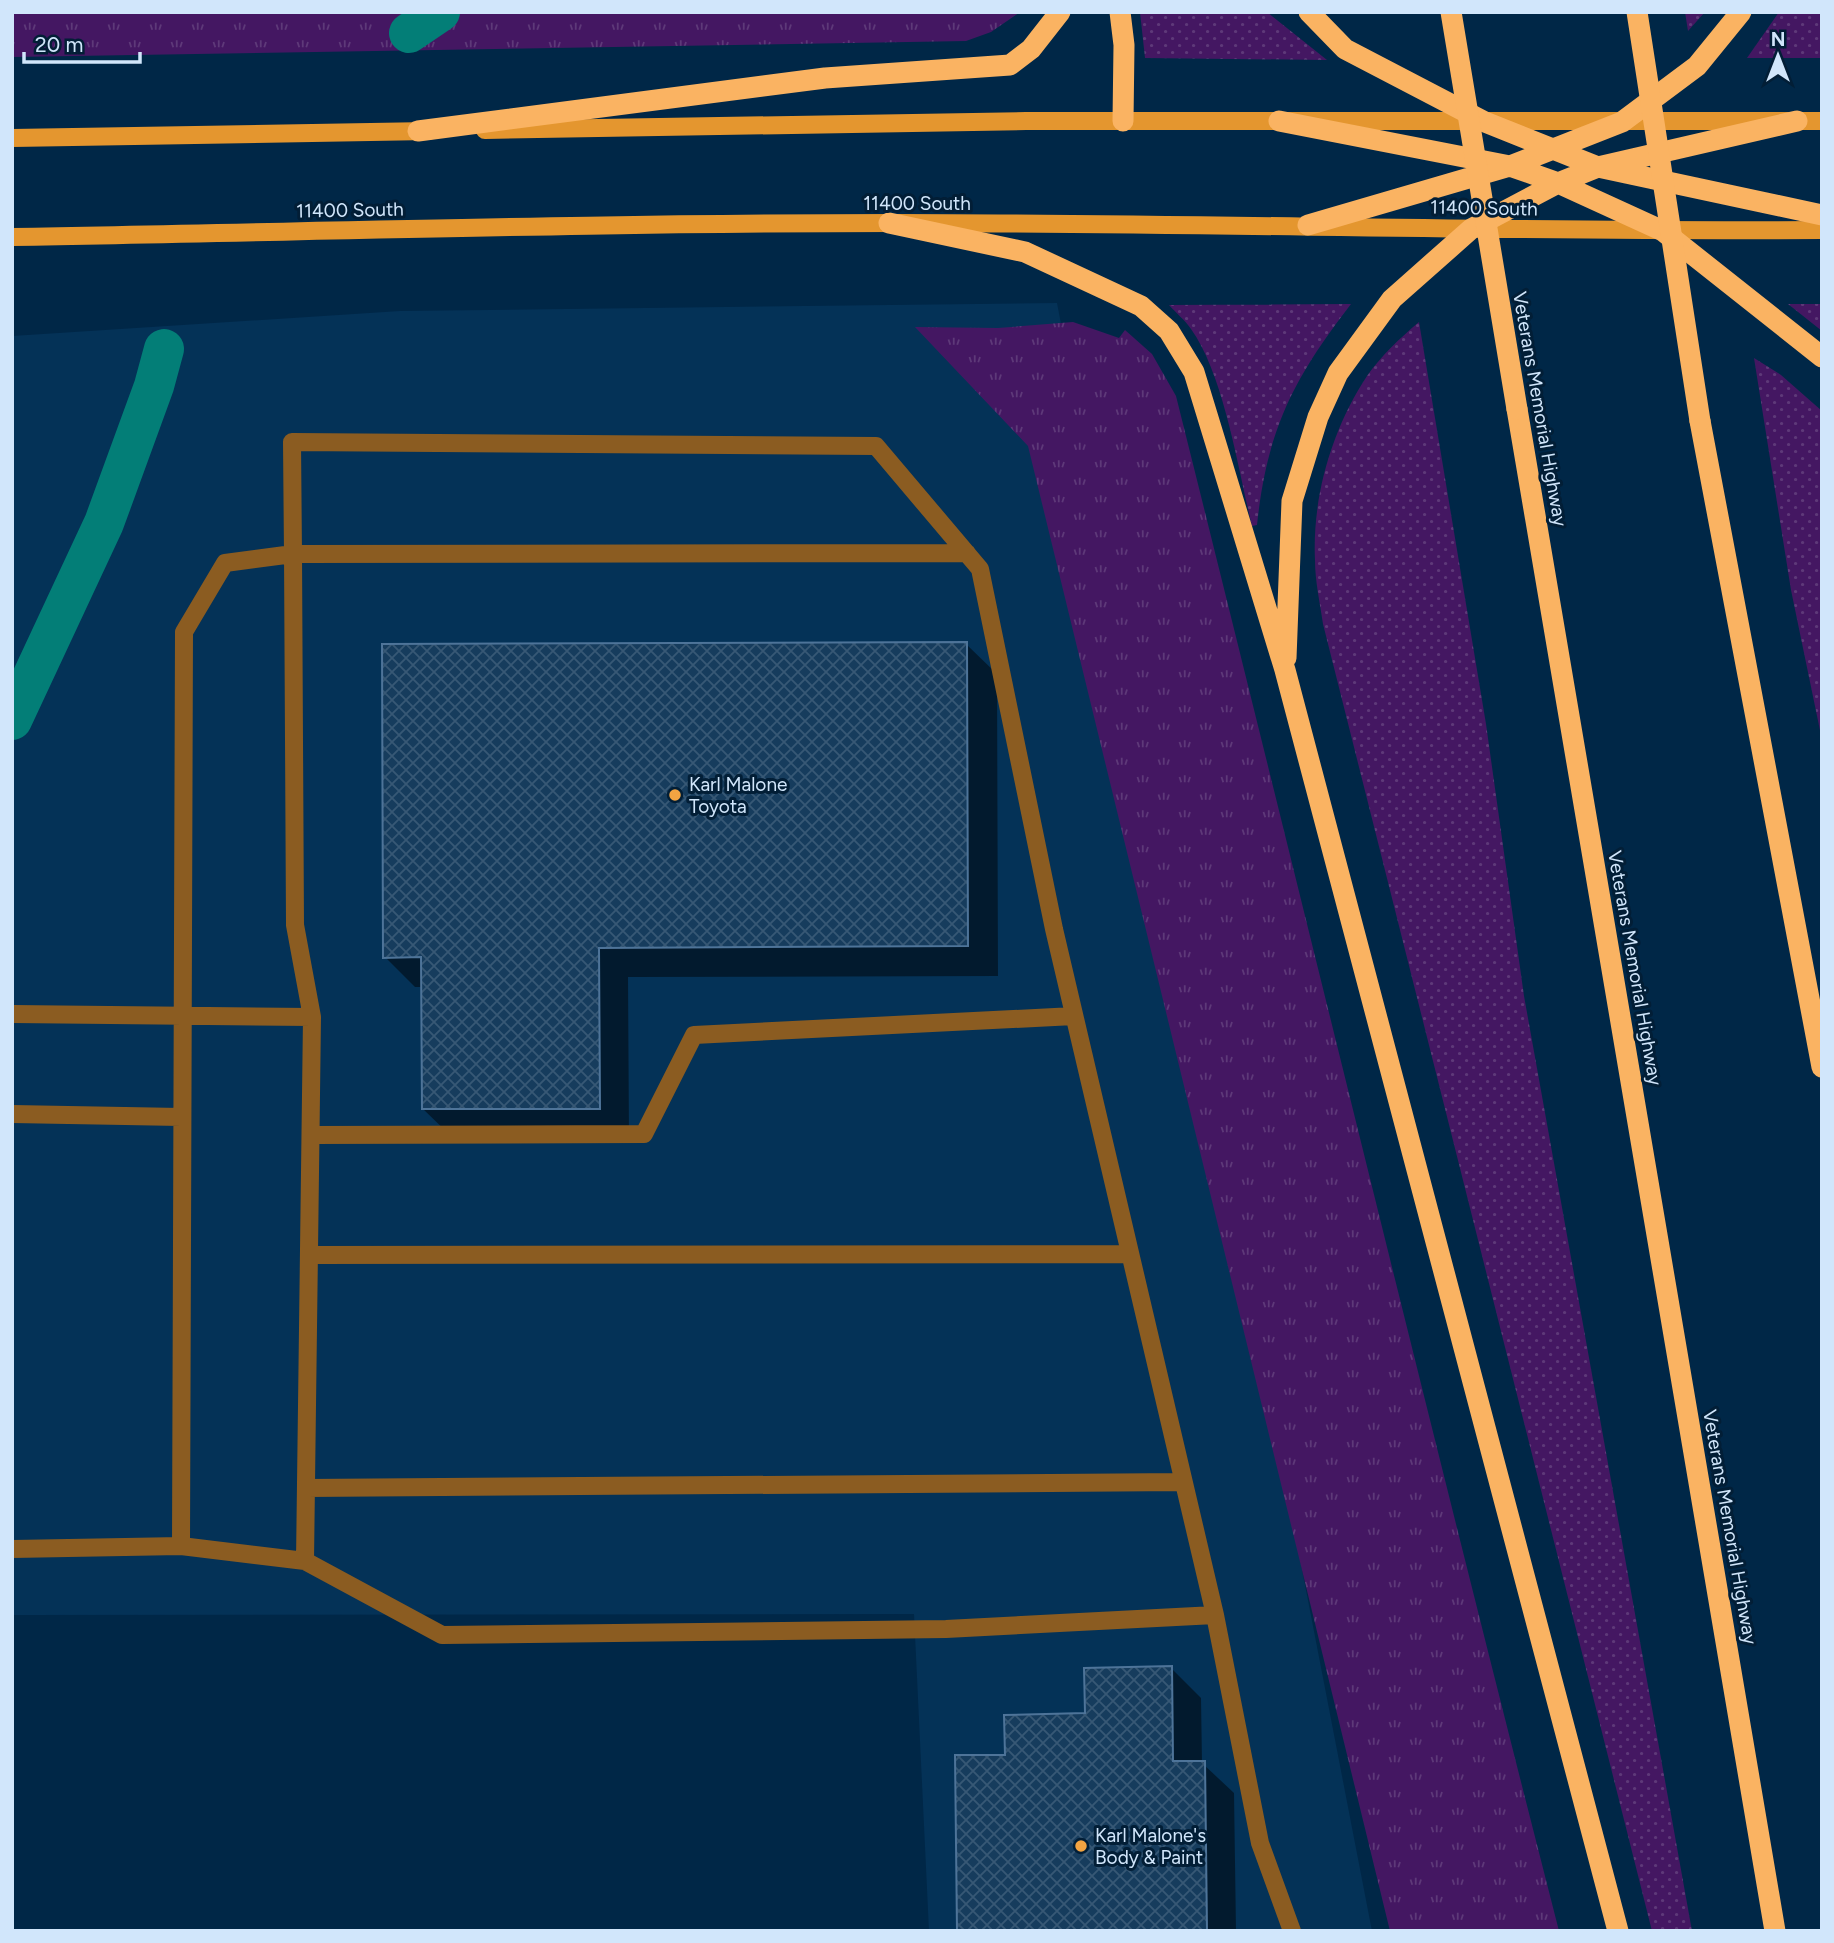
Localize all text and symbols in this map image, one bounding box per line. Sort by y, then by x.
scale bar [24,21,140,65]
north arrow [1743,21,1813,91]
text: N [1771,28,1785,51]
text: 20 m [35,32,83,57]
street label: 11400 South [863,192,971,215]
street label: 11400 South [1430,196,1538,220]
street label: 11400 South [296,198,404,222]
street label: Veterans Memorial Highway [1508,290,1572,528]
place label: Karl Malone Toyota [689,773,787,818]
marker: Karl Malone Toyota [667,787,683,803]
street label: Veterans Memorial Highway [1603,849,1667,1087]
street label: Veterans Memorial Highway [1698,1408,1762,1646]
place label: Karl Malone's Body & Paint [1095,1824,1206,1869]
marker: Karl Malone's Body & Paint [1073,1838,1089,1854]

